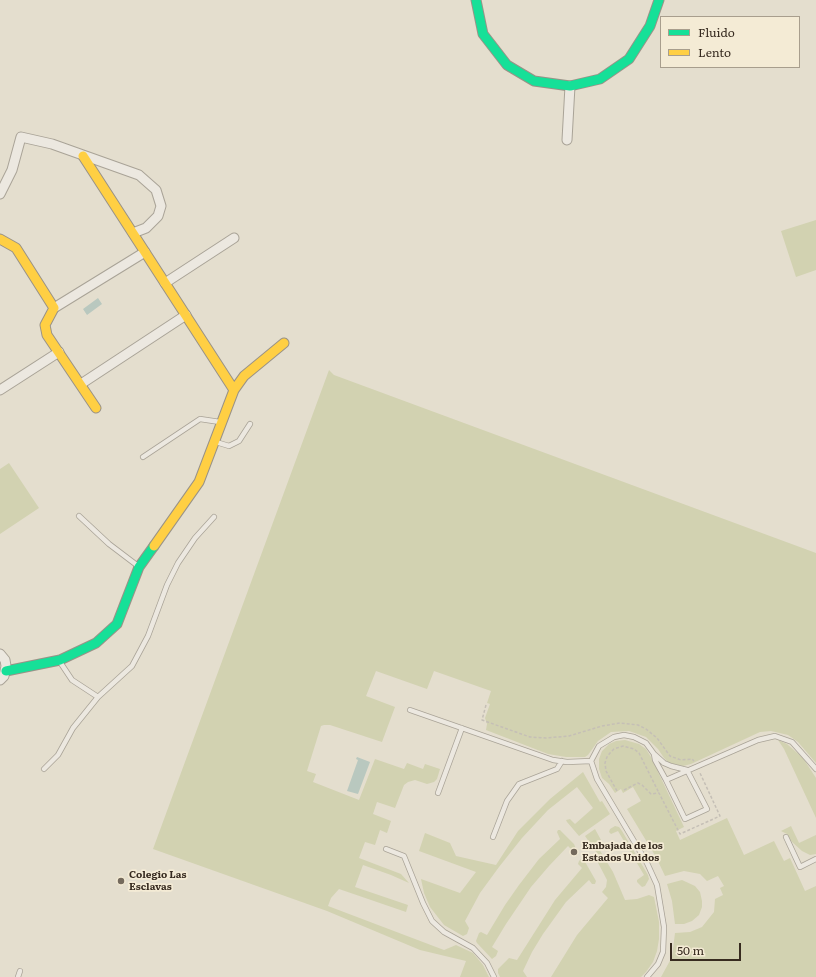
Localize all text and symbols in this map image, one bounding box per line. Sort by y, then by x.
legend [660,16,800,68]
text: Fluido [698,23,735,41]
text: Lento [698,43,731,61]
place label: Embajada de los Estados Unidos [582,840,663,864]
marker: Embajada de los Estados Unidos [569,847,579,857]
place label: Colegio Las Esclavas [129,869,186,892]
marker: Colegio Las Esclavas [116,876,126,886]
scale bar [672,935,743,961]
text: 50 m [677,941,704,959]

